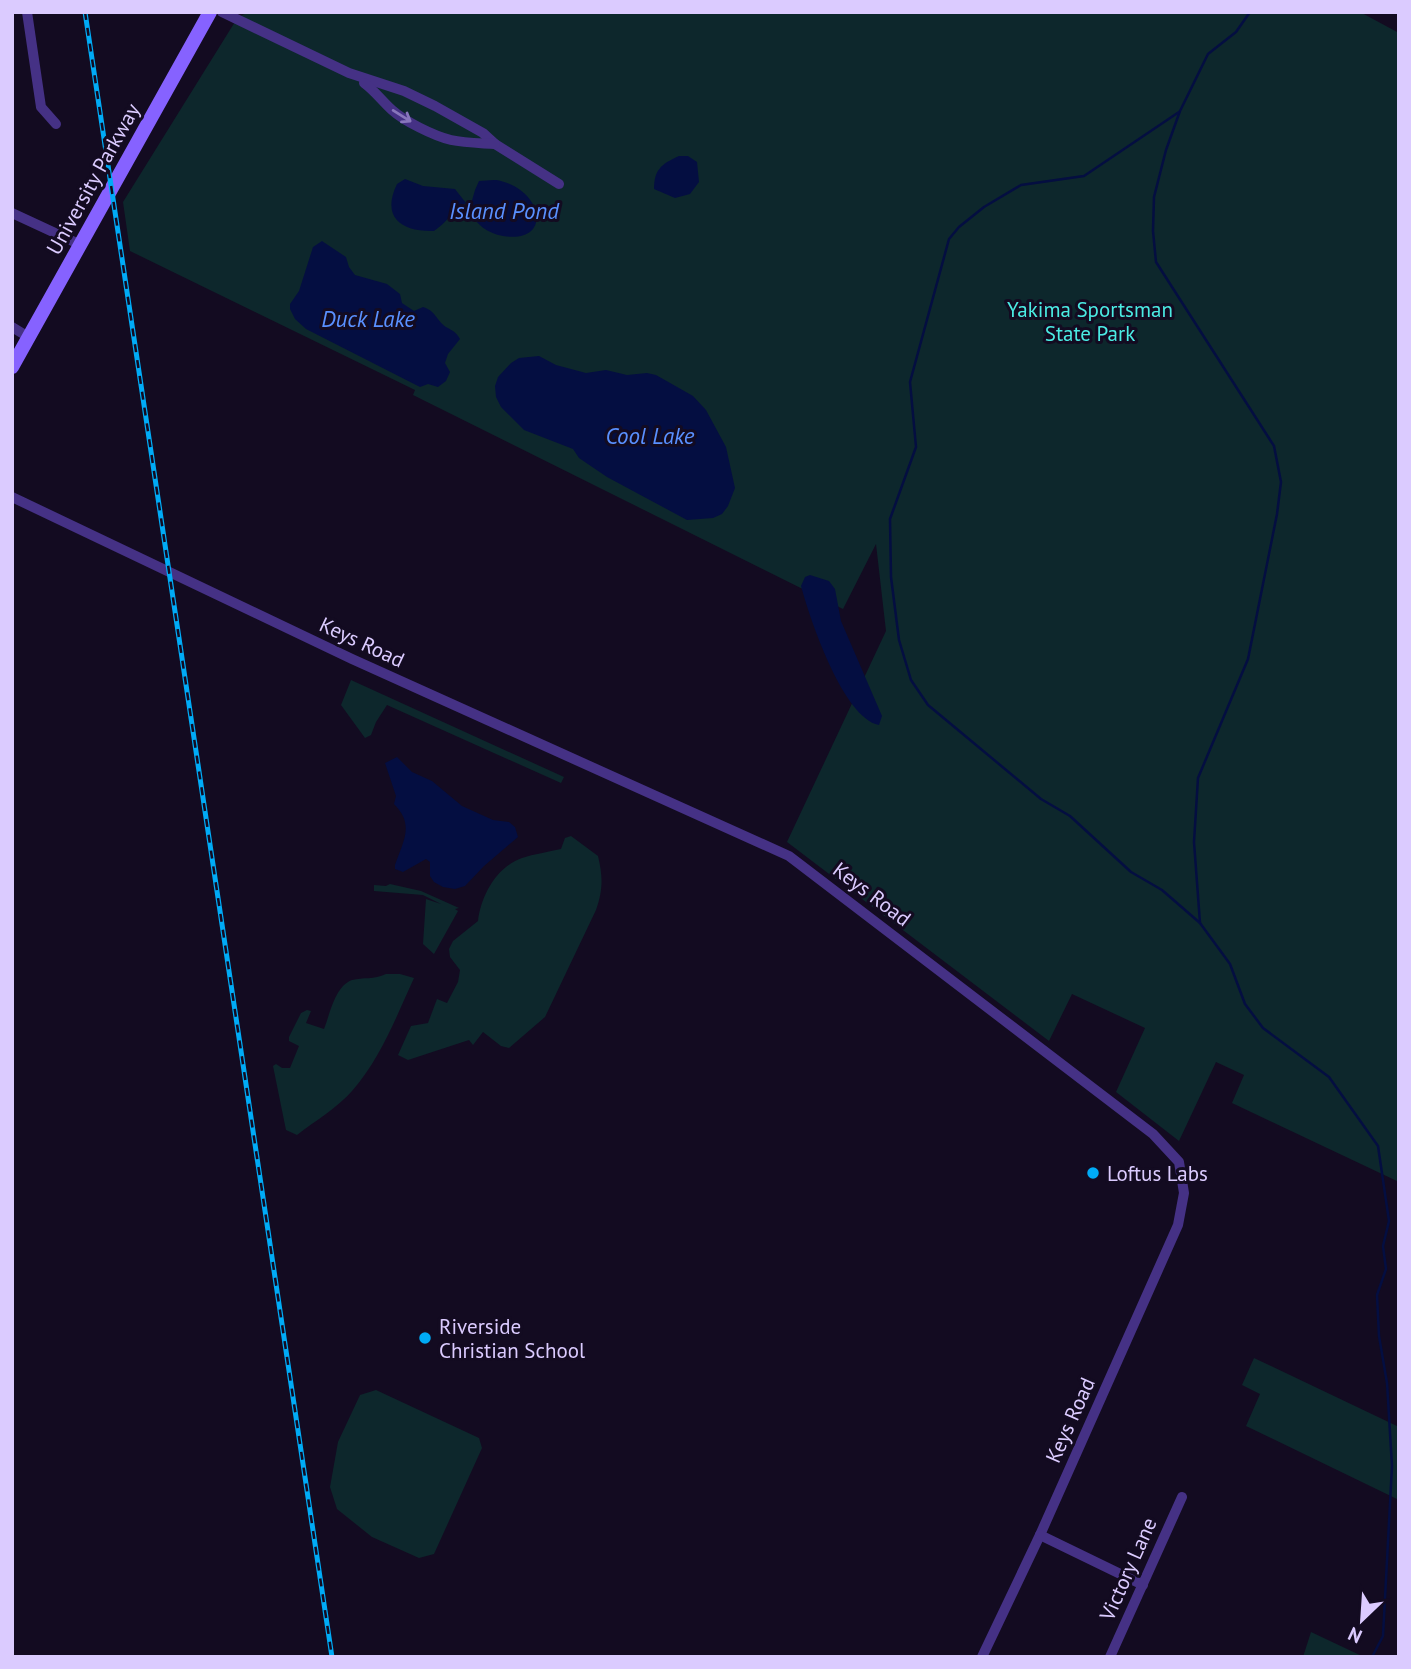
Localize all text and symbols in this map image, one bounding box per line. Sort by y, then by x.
street label: University Parkway [40,98,146,259]
one-way arrow [391,109,411,123]
water label: Island Pond [449,196,560,225]
park label: Yakima Sportsman State Park [1007,296,1173,347]
water label: Duck Lake [321,304,415,333]
water label: Cool Lake [605,421,695,450]
street label: Keys Road [315,611,409,673]
street label: Keys Road [828,856,916,932]
place label: Loftus Labs [1107,1160,1208,1187]
marker: Loftus Labs [1085,1165,1101,1181]
place label: Riverside Christian School [439,1313,585,1364]
marker: Riverside Christian School [417,1330,433,1346]
street label: Keys Road [1039,1373,1101,1467]
street label: Victory Lane [1093,1513,1163,1626]
north arrow [1327,1585,1397,1655]
text: N [1344,1622,1366,1649]

